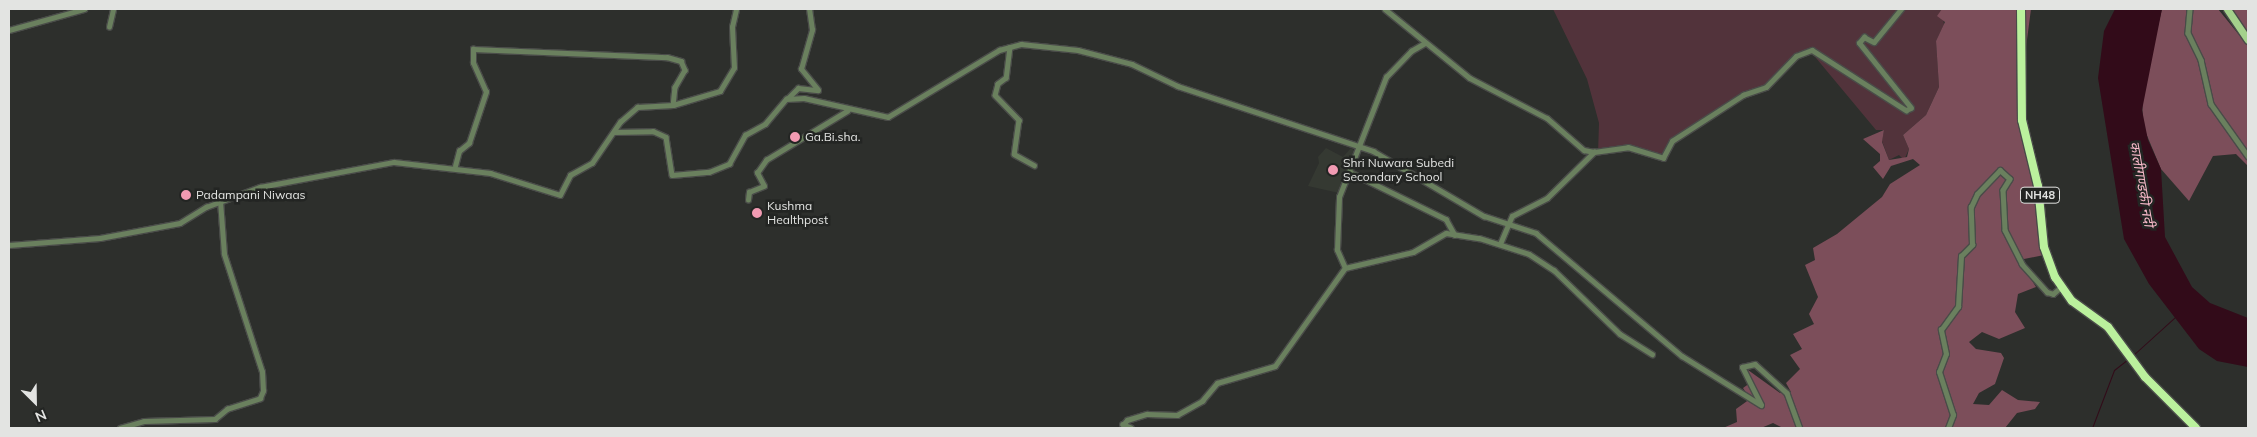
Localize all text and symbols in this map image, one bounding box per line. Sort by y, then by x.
place label: Ga.Bi.sha. [805,130,860,144]
marker: Ga.Bi.sha. [789,131,801,143]
water label: कालीगण्डकी नदी [2126,140,2158,228]
place label: Shri Nuwara Subedi Secondary School [1343,156,1454,184]
marker: Shri Nuwara Subedi Secondary School [1327,164,1339,176]
road number: NH48 [2019,186,2061,204]
place label: Padampani Niwaas [196,188,306,202]
marker: Padampani Niwaas [180,189,192,201]
place label: Kushma Healthpost [767,199,828,227]
marker: Kushma Healthpost [751,207,763,219]
north arrow [10,377,60,427]
text: N [32,405,49,426]

